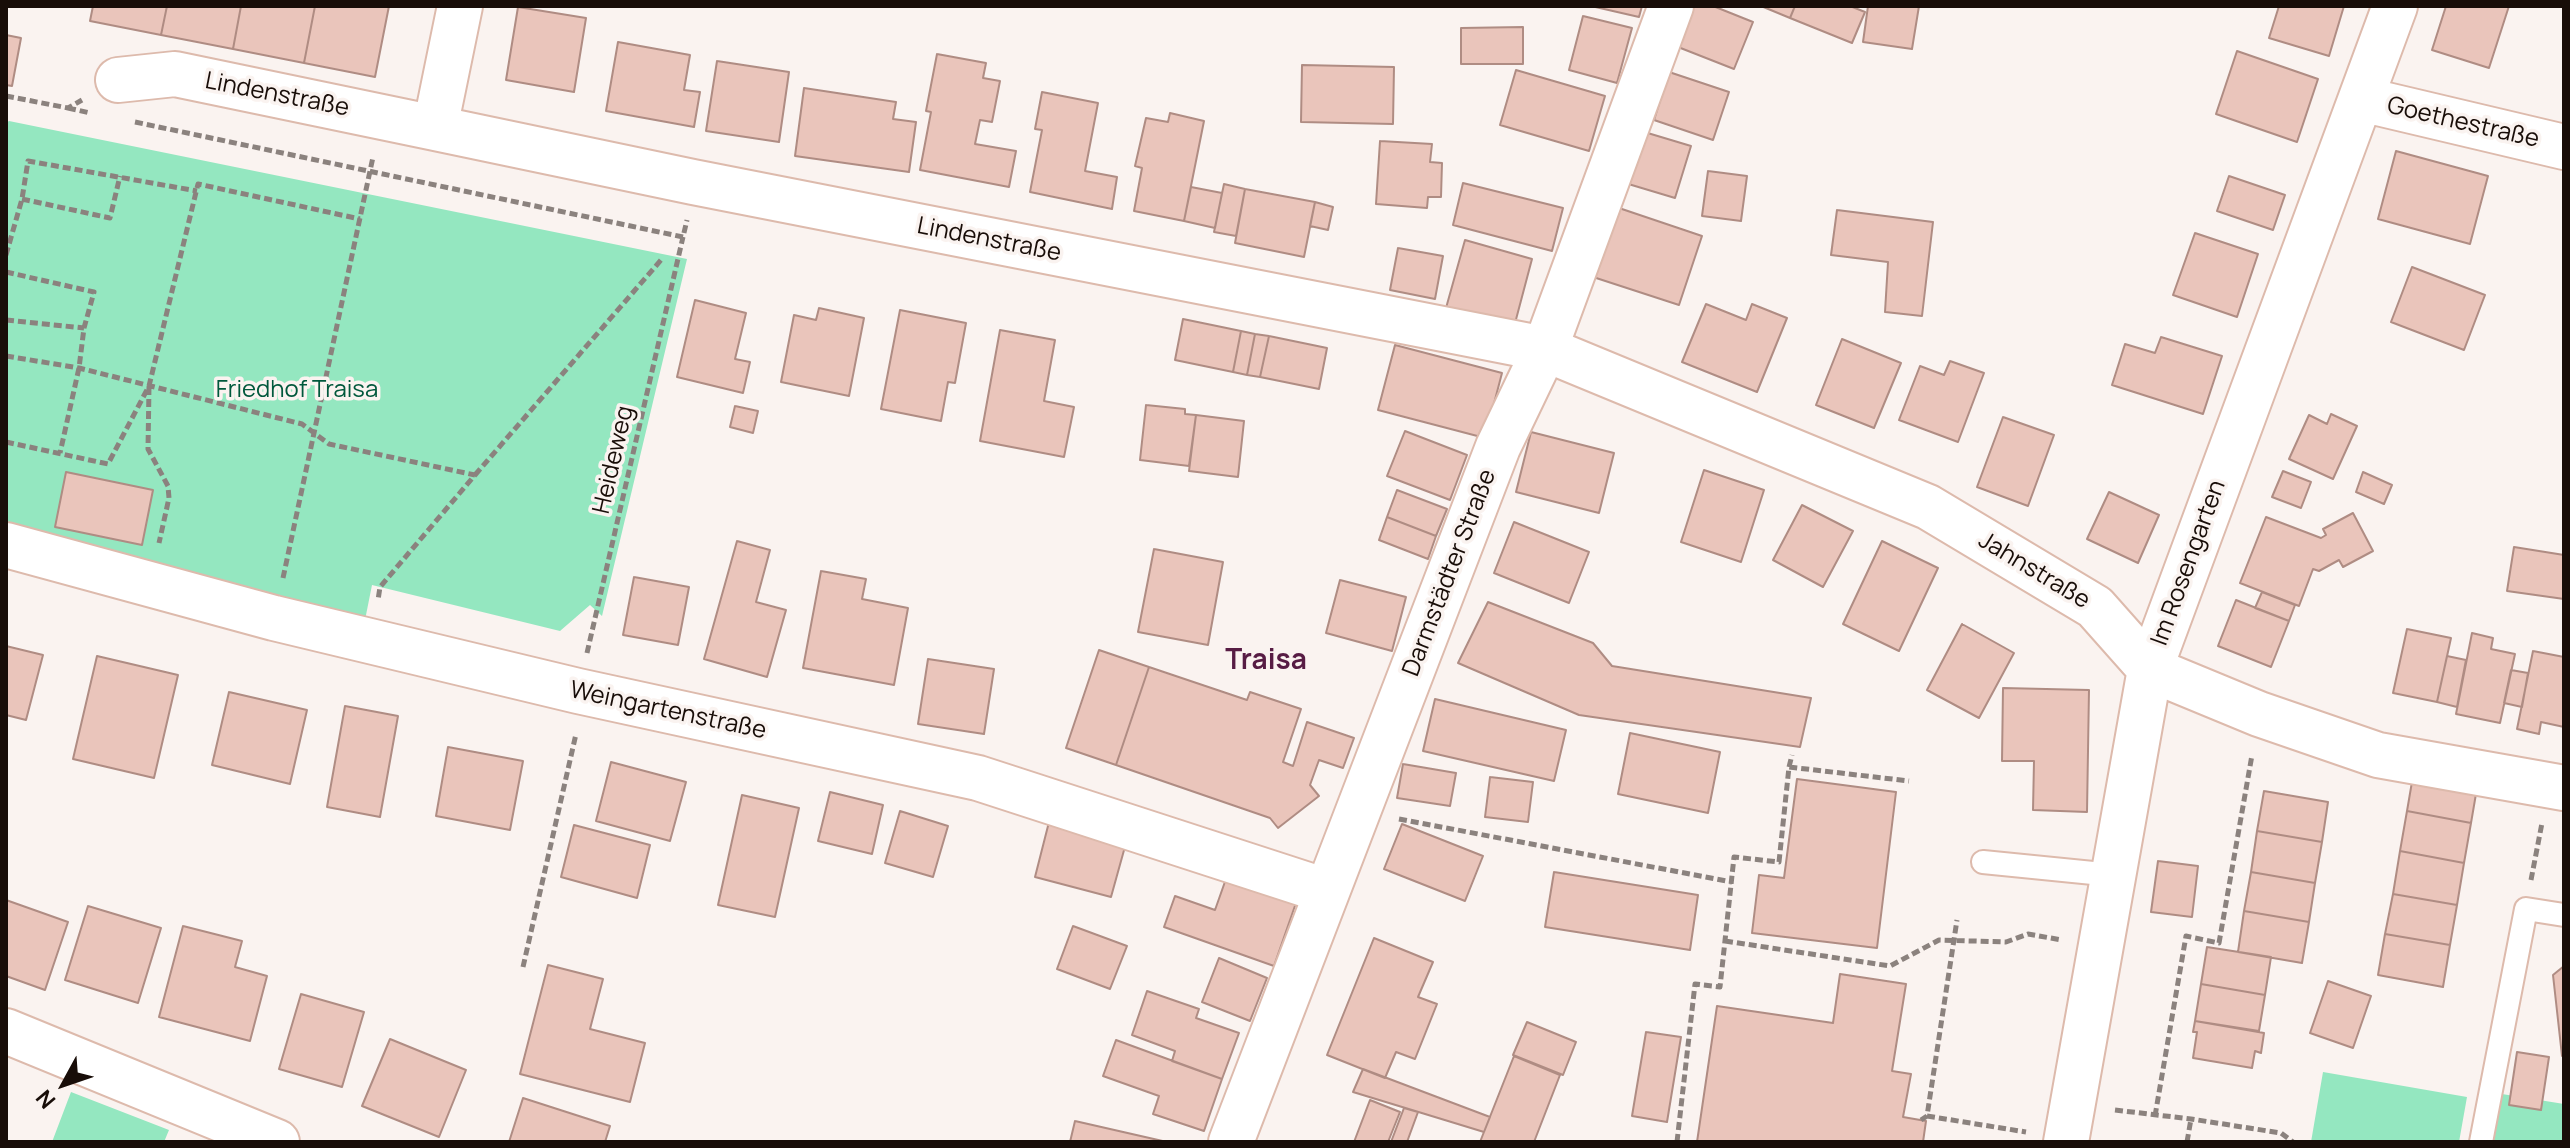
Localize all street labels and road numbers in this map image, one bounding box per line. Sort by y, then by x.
street label: Lindenstraße [202,67,352,123]
street label: Goethestraße [2384,92,2542,154]
street label: Lindenstraße [914,212,1064,268]
street label: Heideweg [588,403,640,517]
street label: Darmstädter Straße [1397,466,1503,680]
street label: Im Rosengarten [2146,476,2232,650]
street label: Jahnstraße [1973,526,2095,616]
street label: Weingartenstraße [567,676,769,746]

